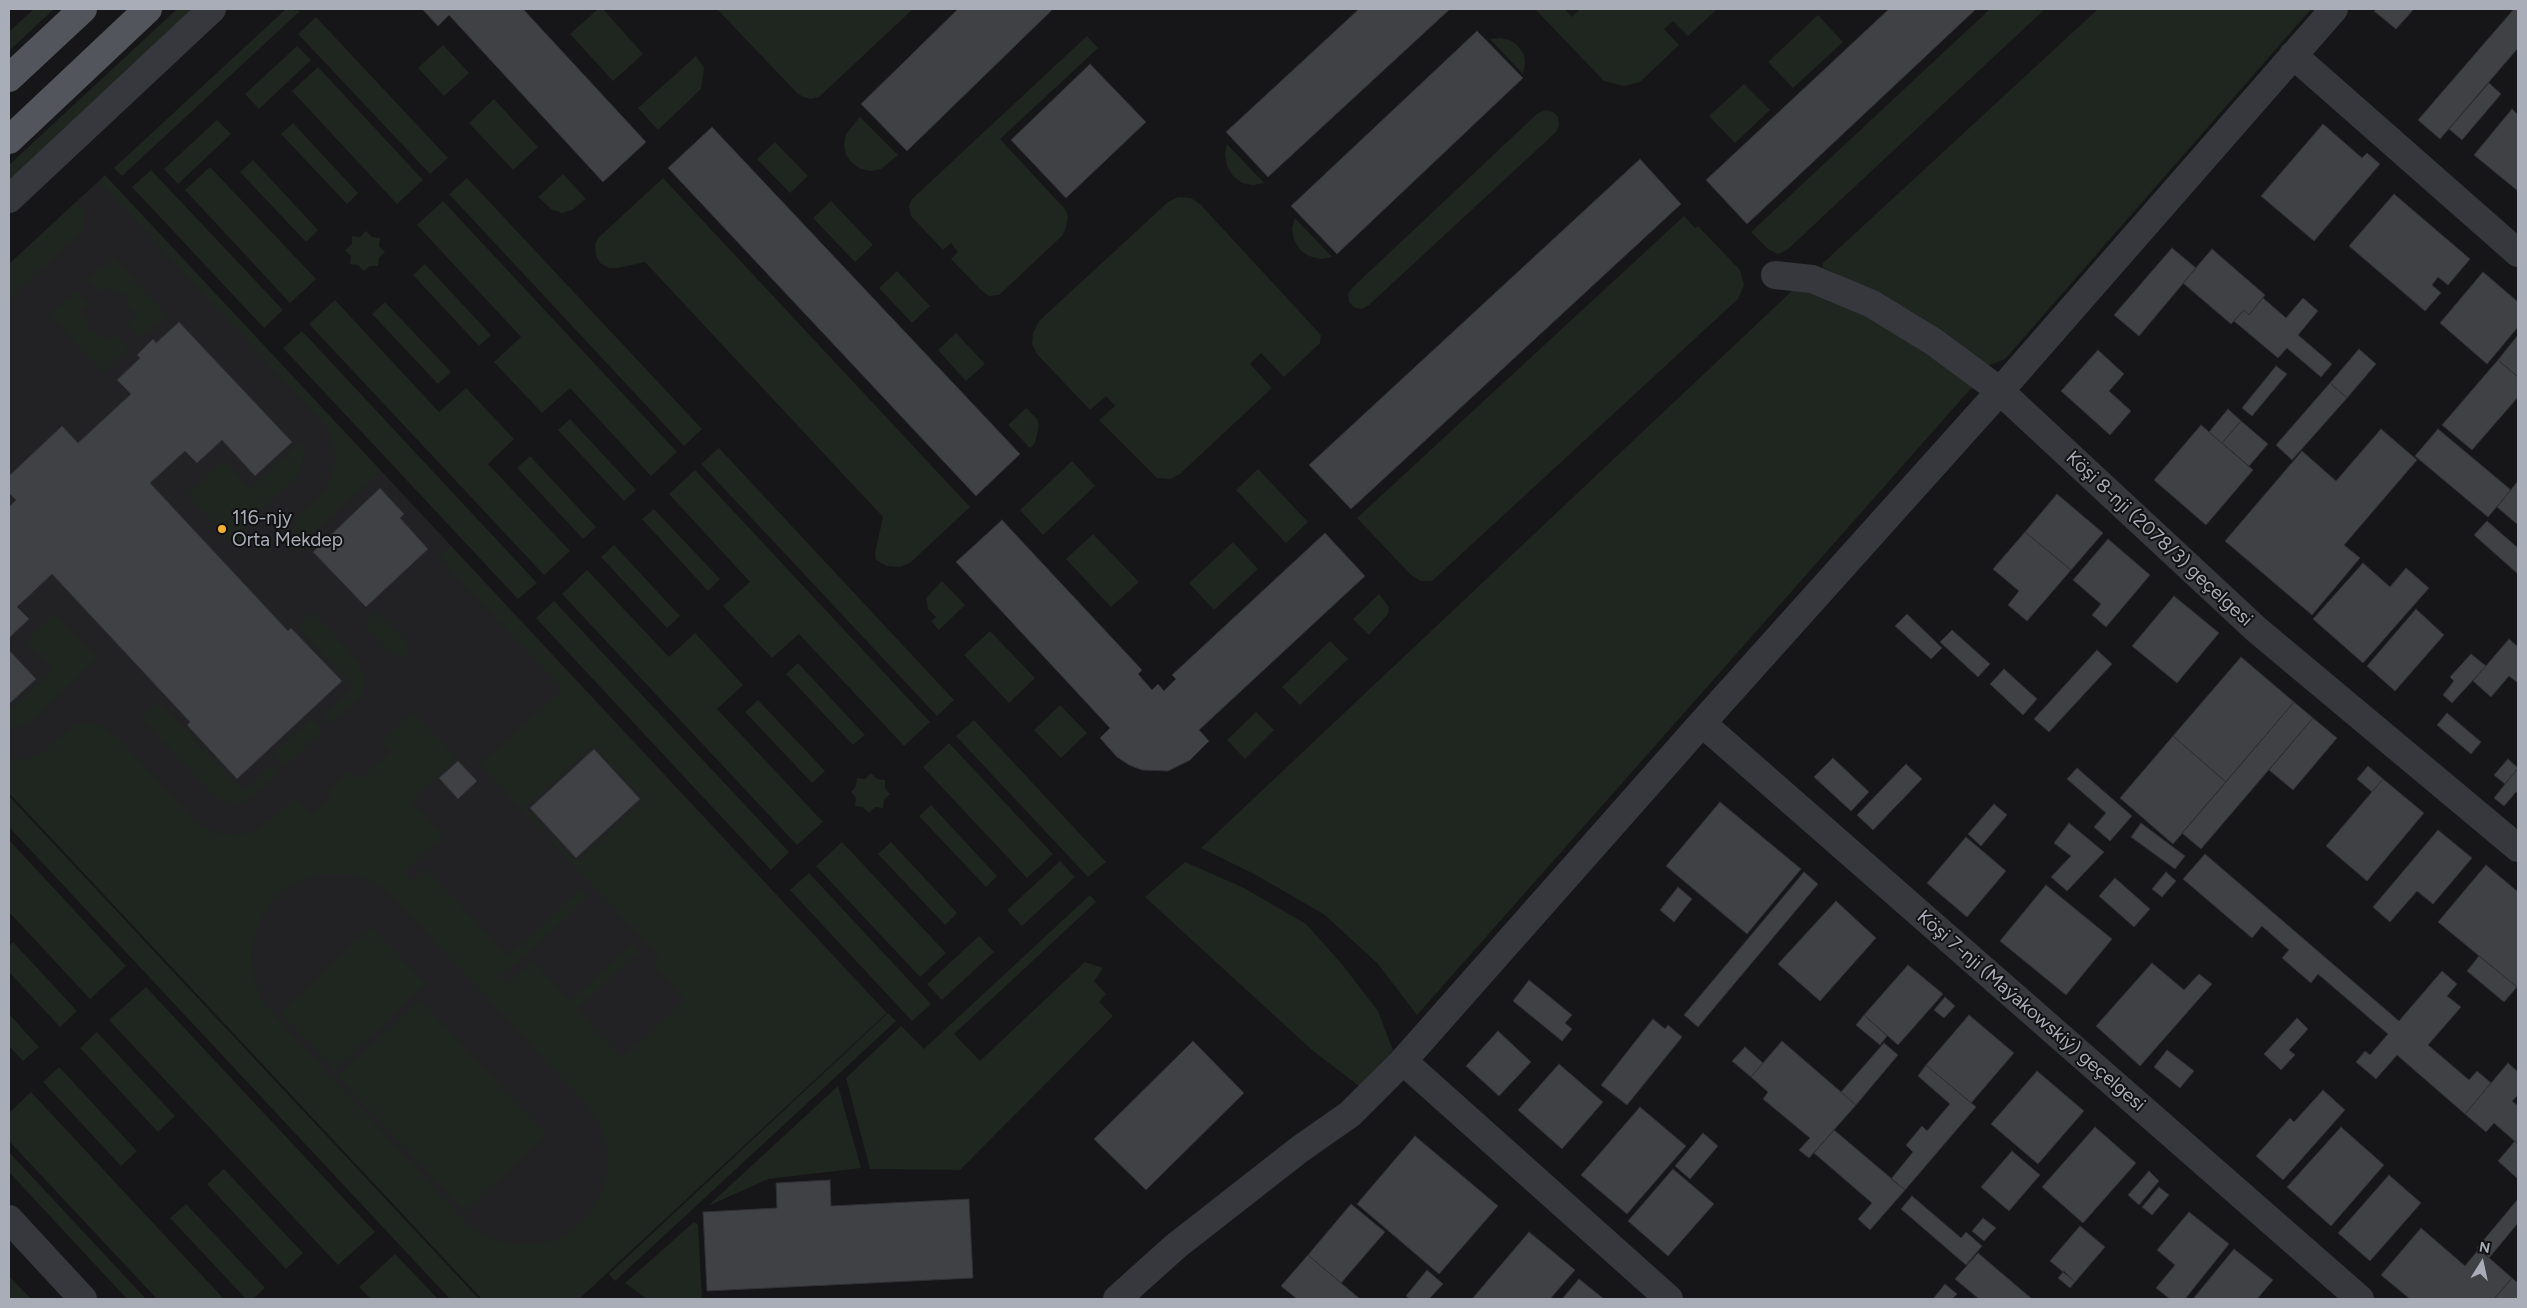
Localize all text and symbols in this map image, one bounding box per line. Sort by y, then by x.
street label: Köşi 8-nji (2078/3) geçelgesi [2061,447,2257,631]
place label: 116-njy Orta Mekdep [232,507,343,551]
marker: 116-njy Orta Mekdep [216,523,228,535]
street label: Köşi 7-nji (Maýakowskiý) geçelgesi [1912,906,2150,1116]
north arrow [2457,1238,2507,1288]
text: N [2478,1238,2491,1257]

